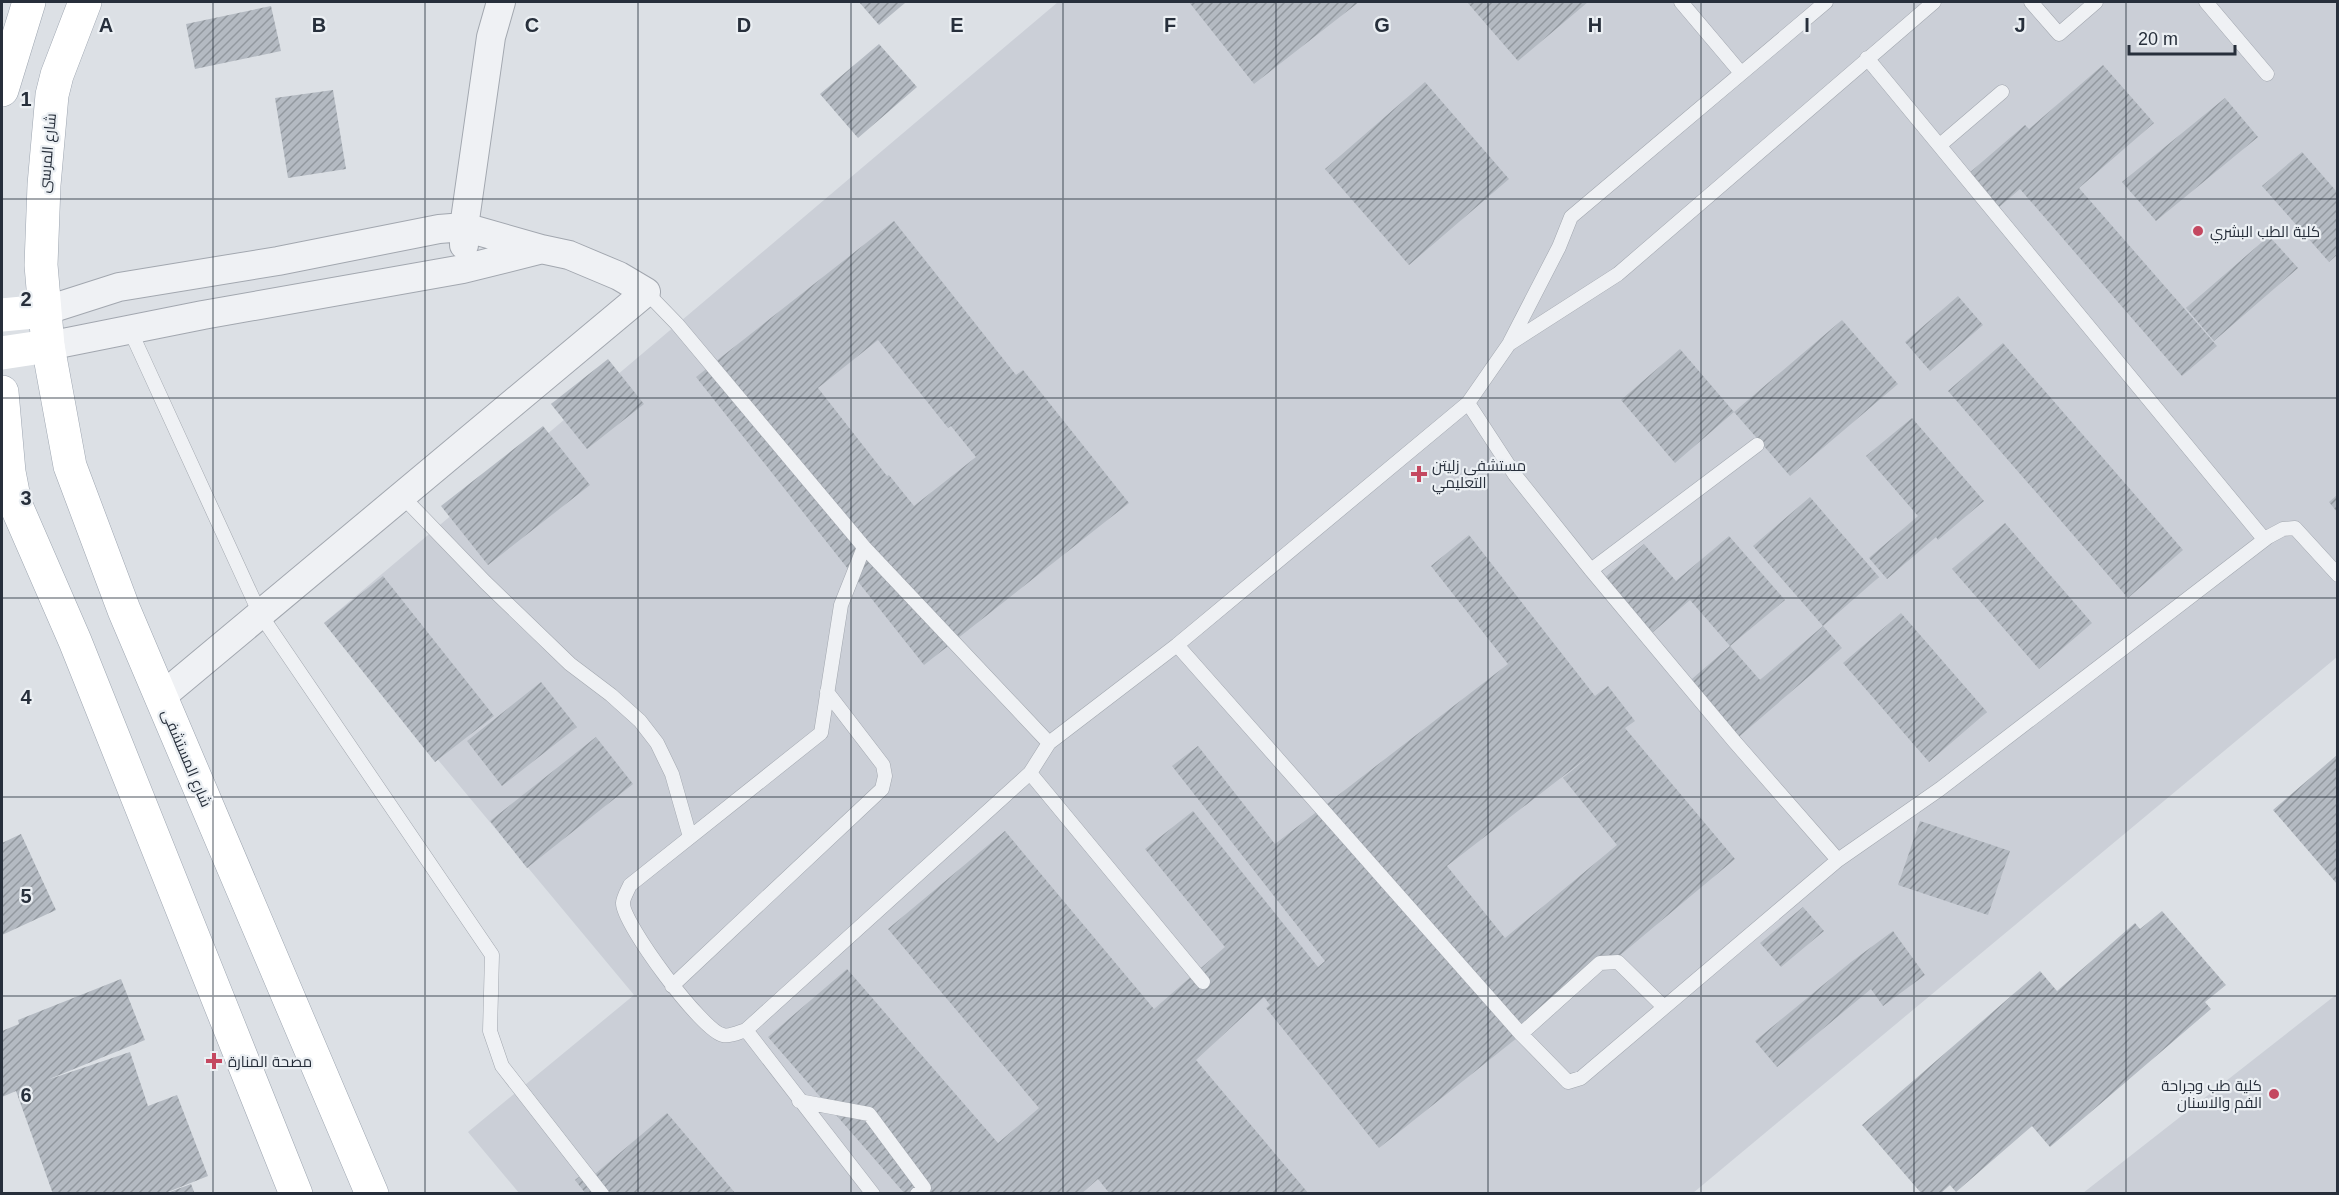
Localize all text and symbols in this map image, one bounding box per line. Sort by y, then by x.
text: A [99,14,113,36]
text: B [312,14,326,36]
text: C [525,14,539,36]
text: D [737,14,751,36]
text: E [950,14,964,36]
text: F [1164,14,1176,36]
text: G [1374,14,1390,36]
text: H [1588,14,1602,36]
text: I [1804,14,1810,36]
text: J [2014,14,2026,36]
scale bar [2129,18,2236,56]
text: 20 m [2138,29,2178,49]
text: 1 [20,88,32,110]
street label: شارع المرسى [35,112,62,194]
place label: كلية الطب البشري [2210,223,2320,244]
marker: كلية الطب البشري [2191,224,2205,238]
text: 2 [20,288,32,310]
place label: مستشفى زليتن التعليمي [1432,457,1526,495]
marker: مستشفى زليتن التعليمي [1410,465,1428,483]
text: 3 [20,487,32,509]
text: 4 [20,686,32,708]
street label: شارع المستشفى [156,707,215,811]
text: 5 [20,885,32,907]
marker: مصحة المنارة [205,1052,223,1070]
place label: مصحة المنارة [228,1053,312,1071]
place label: كلية طب وجراحة الفم والاسنان [2161,1077,2262,1113]
text: 6 [20,1084,32,1106]
marker: كلية طب وجراحة الفم والاسنان [2267,1087,2281,1101]

